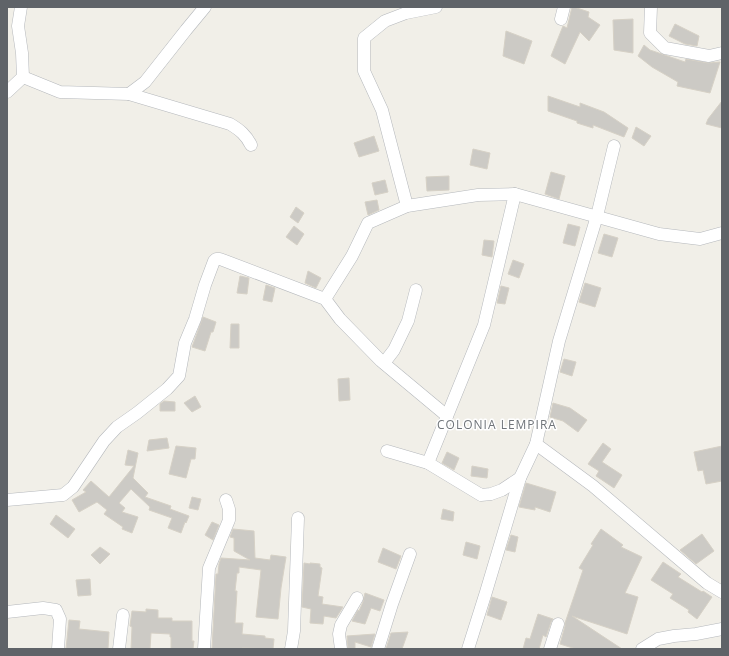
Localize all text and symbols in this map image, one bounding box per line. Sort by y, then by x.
district label: COLONIA LEMPIRA [437,416,557,433]

